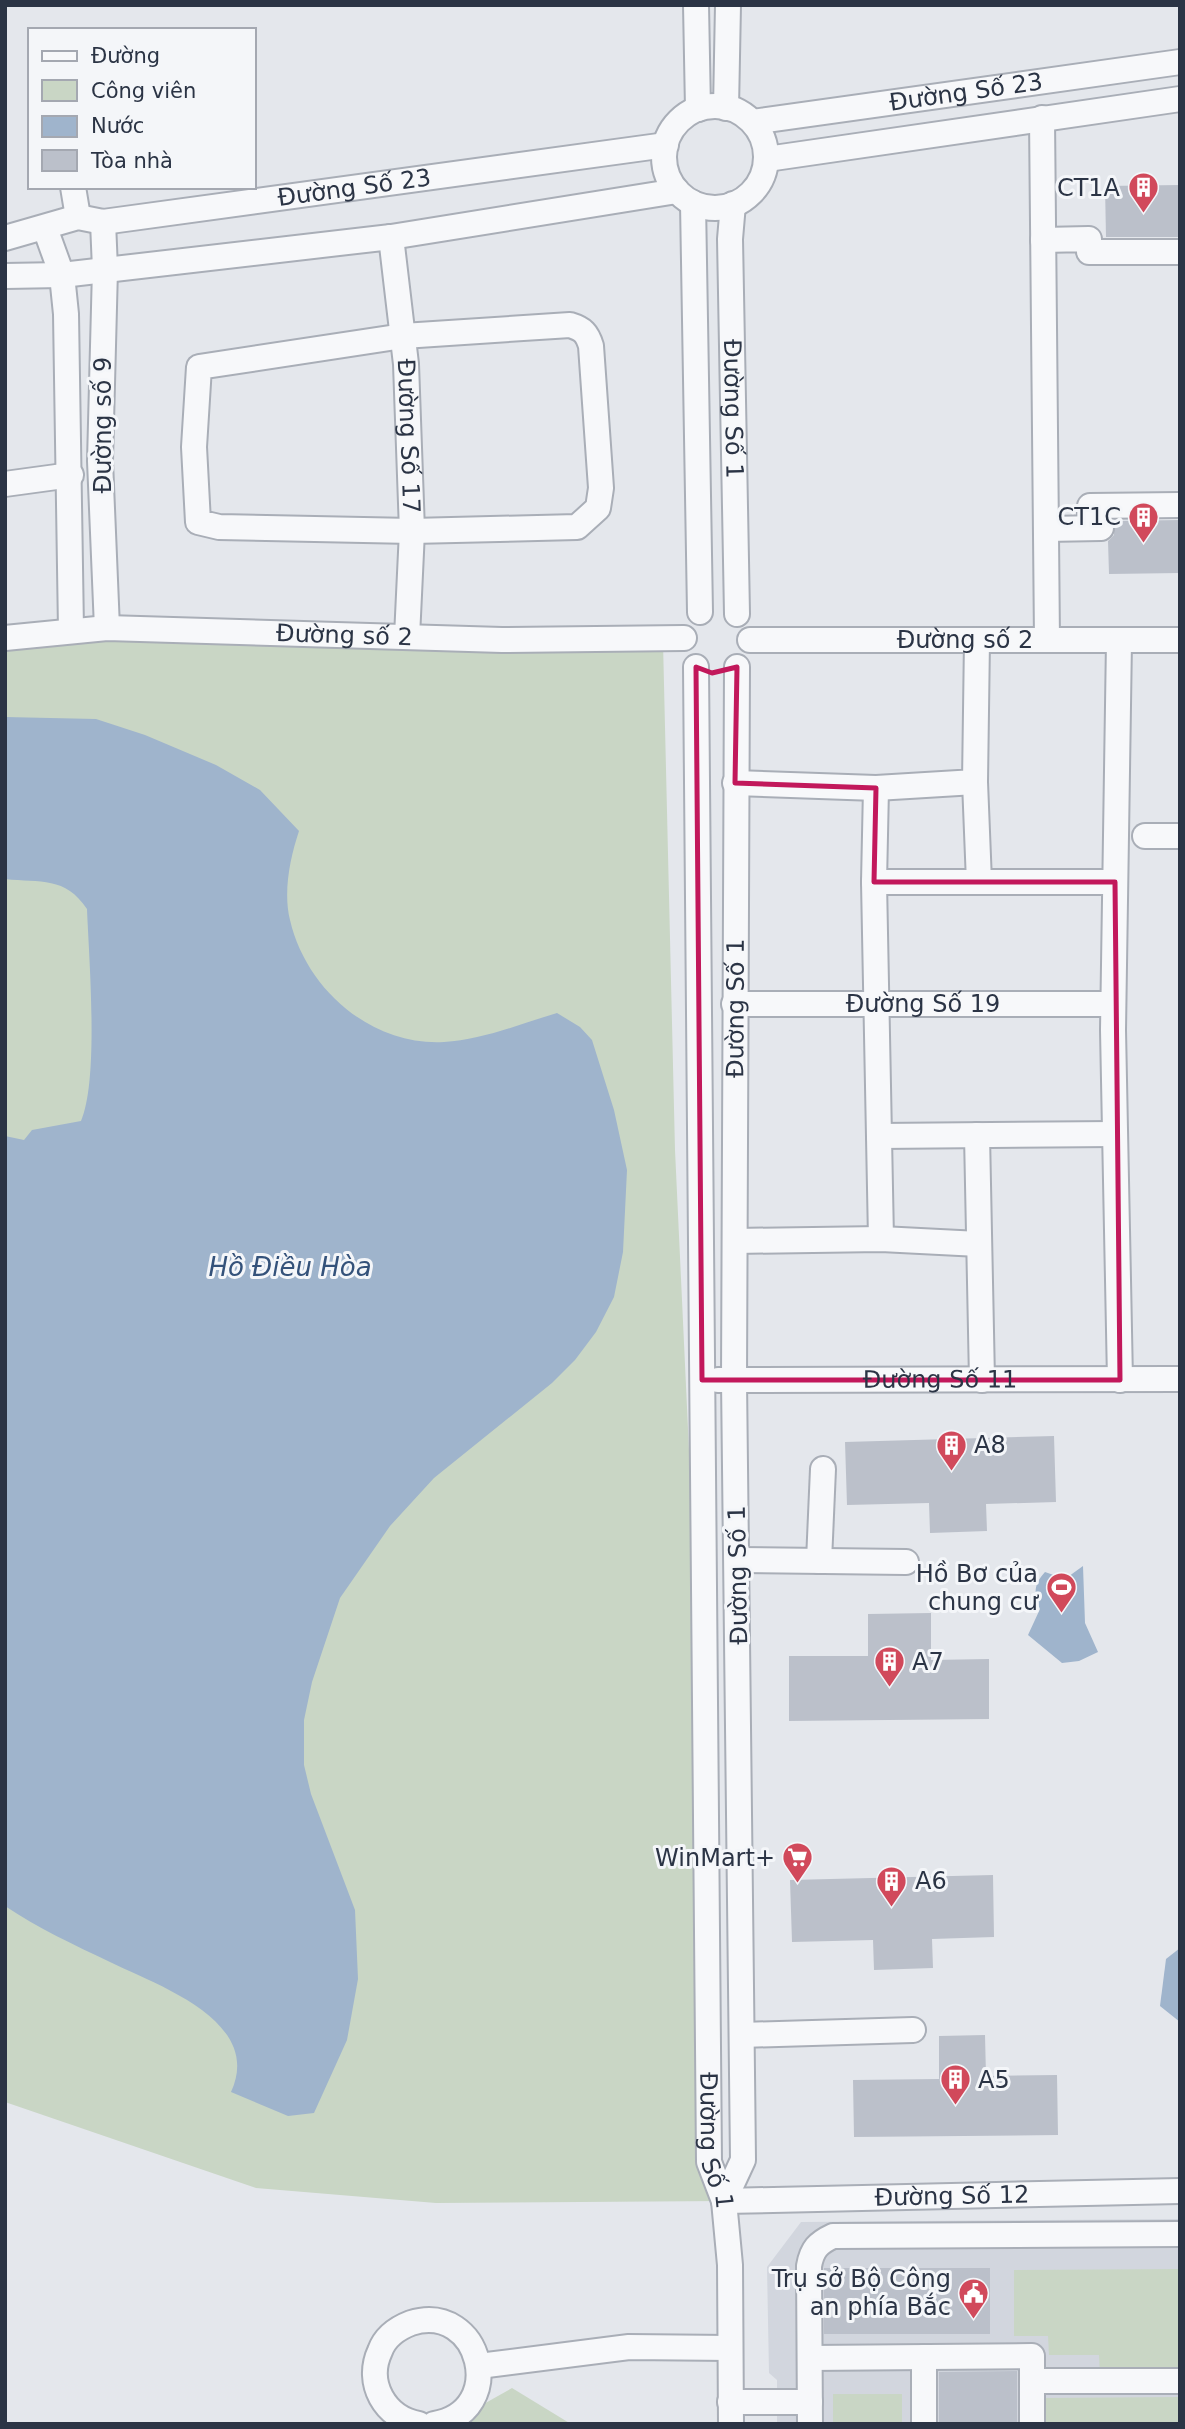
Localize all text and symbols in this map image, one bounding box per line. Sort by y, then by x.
legend [28,28,256,189]
text: Đường [91,44,160,68]
street label: Đường Số 23 [887,67,1044,117]
text: Công viên [91,79,196,103]
text: Nước [91,114,144,138]
text: Tòa nhà [90,149,173,173]
street label: Đường Số 23 [276,163,433,212]
building icon: CT1A [1126,171,1160,215]
place label: CT1A [1057,174,1121,202]
street label: Đường Số 1 [718,339,748,479]
street label: Đường số 9 [89,357,117,493]
street label: Đường Số 17 [392,358,425,514]
building icon: CT1C [1127,500,1161,544]
place label: CT1C [1058,503,1121,531]
street label: Đường số 2 [276,619,413,651]
street label: Đường số 2 [897,626,1033,654]
street label: Đường Số 1 [721,938,750,1078]
street label: Đường Số 19 [846,990,1000,1018]
water label: Hồ Điều Hòa [208,1252,372,1282]
street label: Đường Số 11 [863,1365,1017,1394]
building icon: A8 [934,1428,968,1472]
place label: A8 [974,1431,1006,1459]
street label: Đường Số 1 [723,1505,753,1645]
place label: Hồ Bơ của chung cư [916,1560,1040,1616]
sports icon: Hồ Bơ của chung cư [1044,1571,1078,1615]
building icon: A7 [872,1645,906,1689]
place label: A7 [912,1648,944,1676]
supermarket icon: WinMart+ [781,1841,815,1885]
place label: WinMart+ [655,1844,775,1872]
building icon: A6 [875,1864,909,1908]
place label: A6 [915,1867,947,1895]
building icon: A5 [938,2063,972,2107]
place label: A5 [978,2066,1010,2094]
street label: Đường Số 1 [694,2072,739,2210]
street label: Đường Số 12 [874,2180,1030,2212]
place label: Trụ sở Bộ Công an phía Bắc [771,2265,951,2321]
public building icon: Trụ sở Bộ Công an phía Bắc [957,2276,991,2320]

